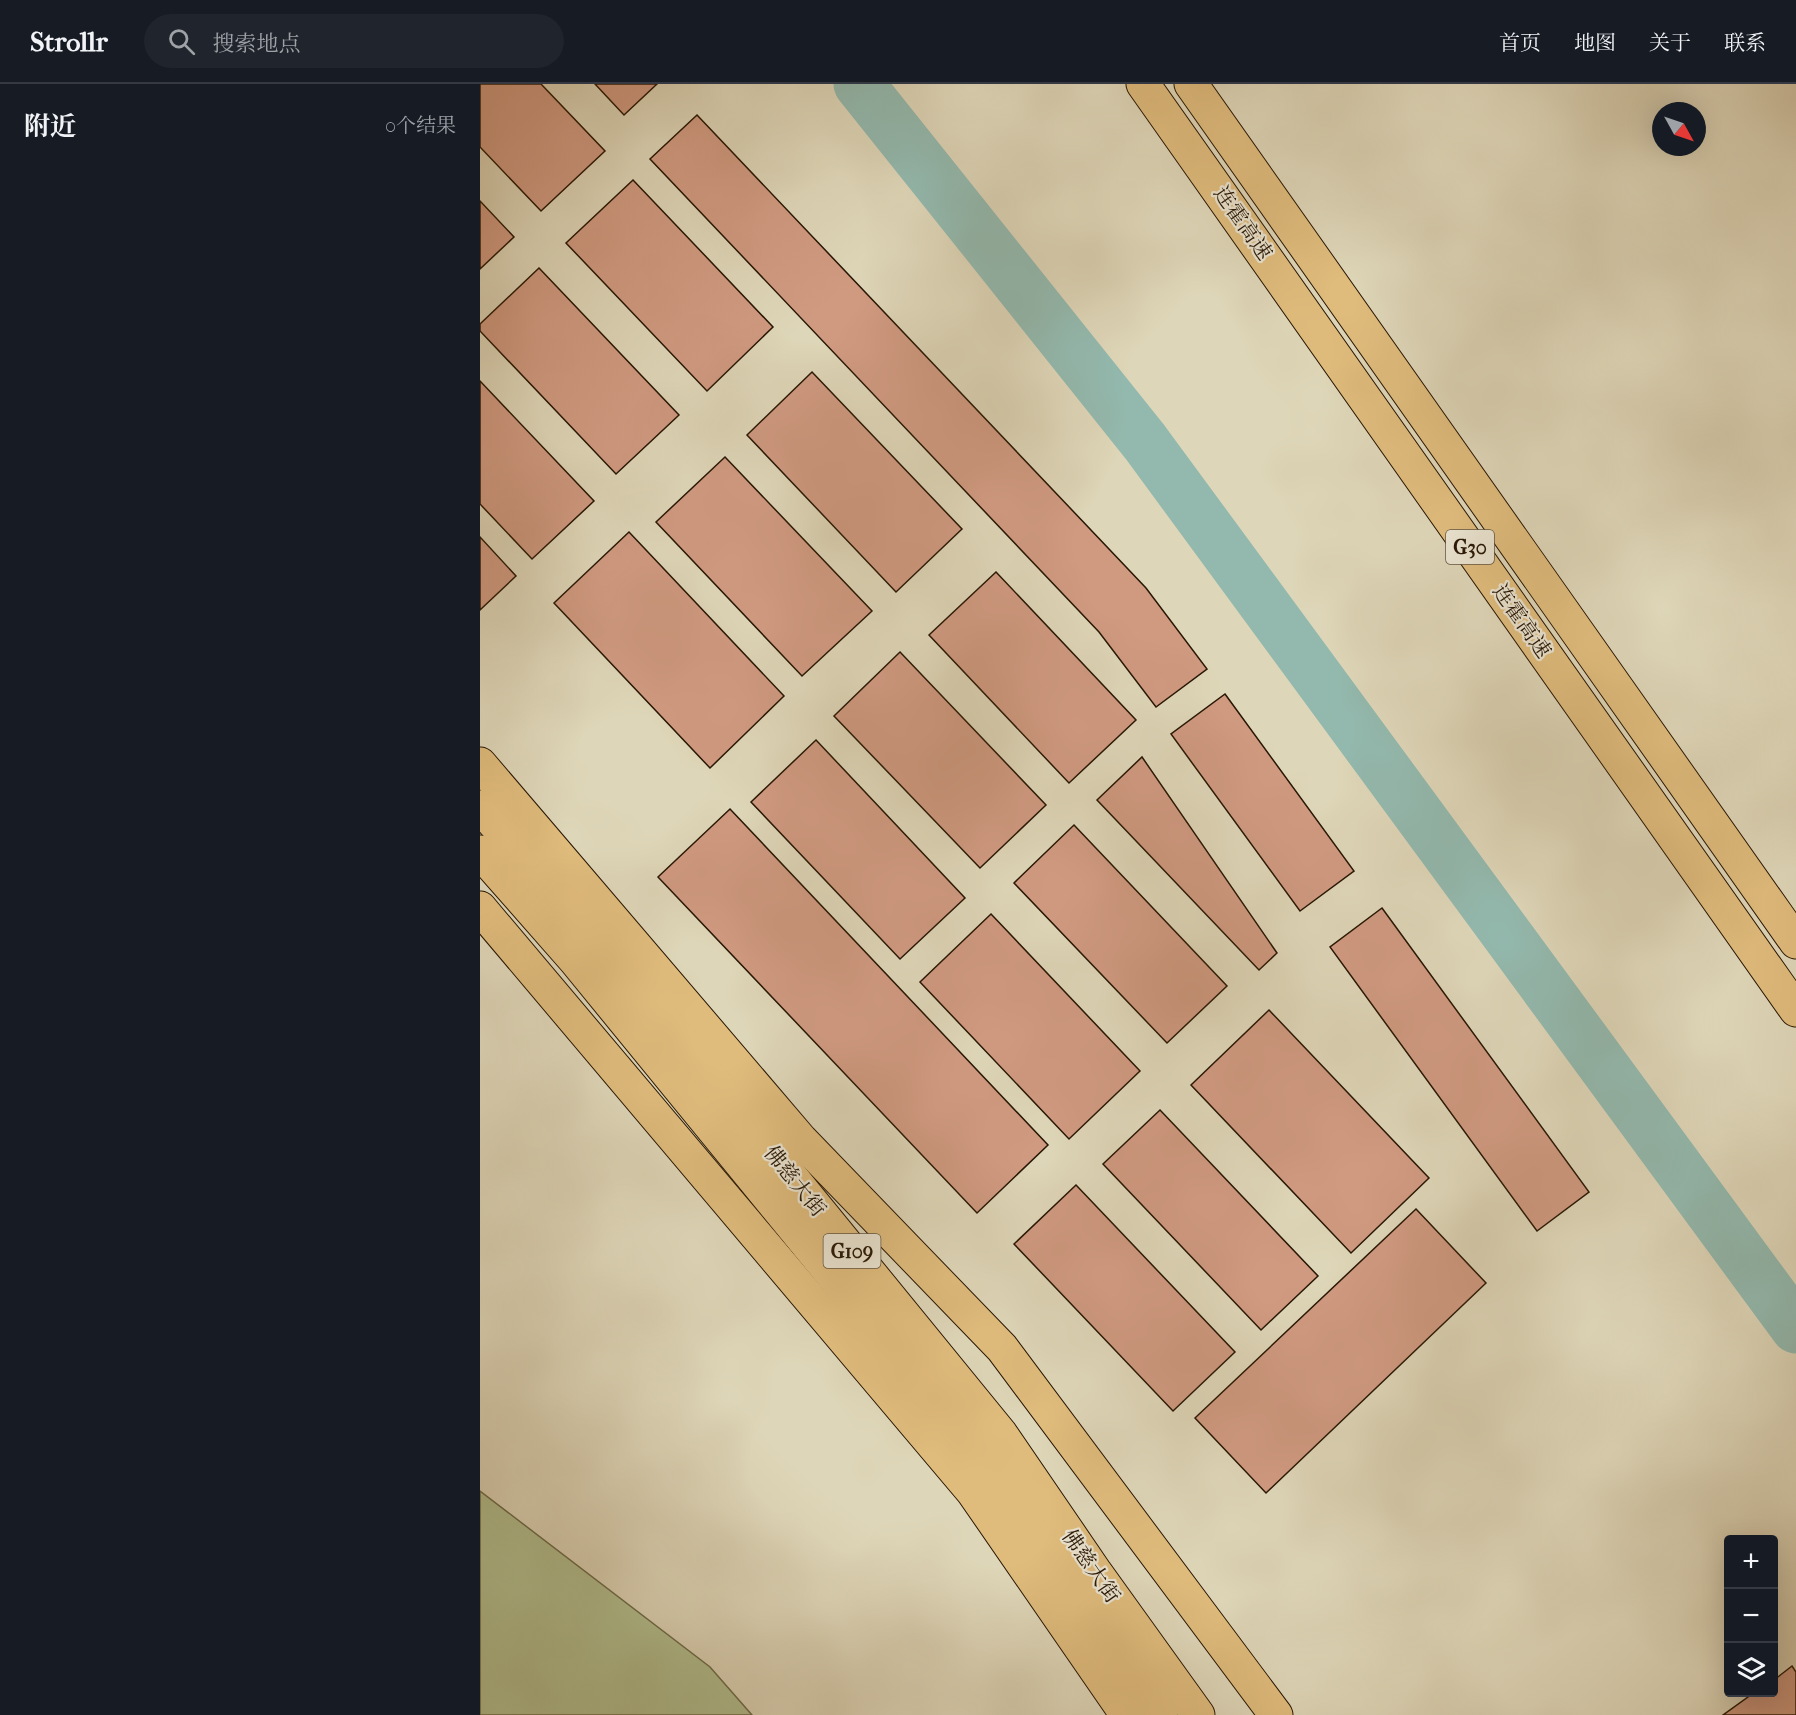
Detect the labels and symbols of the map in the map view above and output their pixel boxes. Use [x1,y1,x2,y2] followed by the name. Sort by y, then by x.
[1652,102,1706,156] north arrow
[1209,182,1277,264] street label: 连霍高速
[1446,530,1494,564] road number: G30
[1488,580,1556,662] street label: 连霍高速
[759,1141,831,1221] street label: 佛慈大街
[824,1234,880,1268] road number: G109
[1057,1525,1125,1607] street label: 佛慈大街

